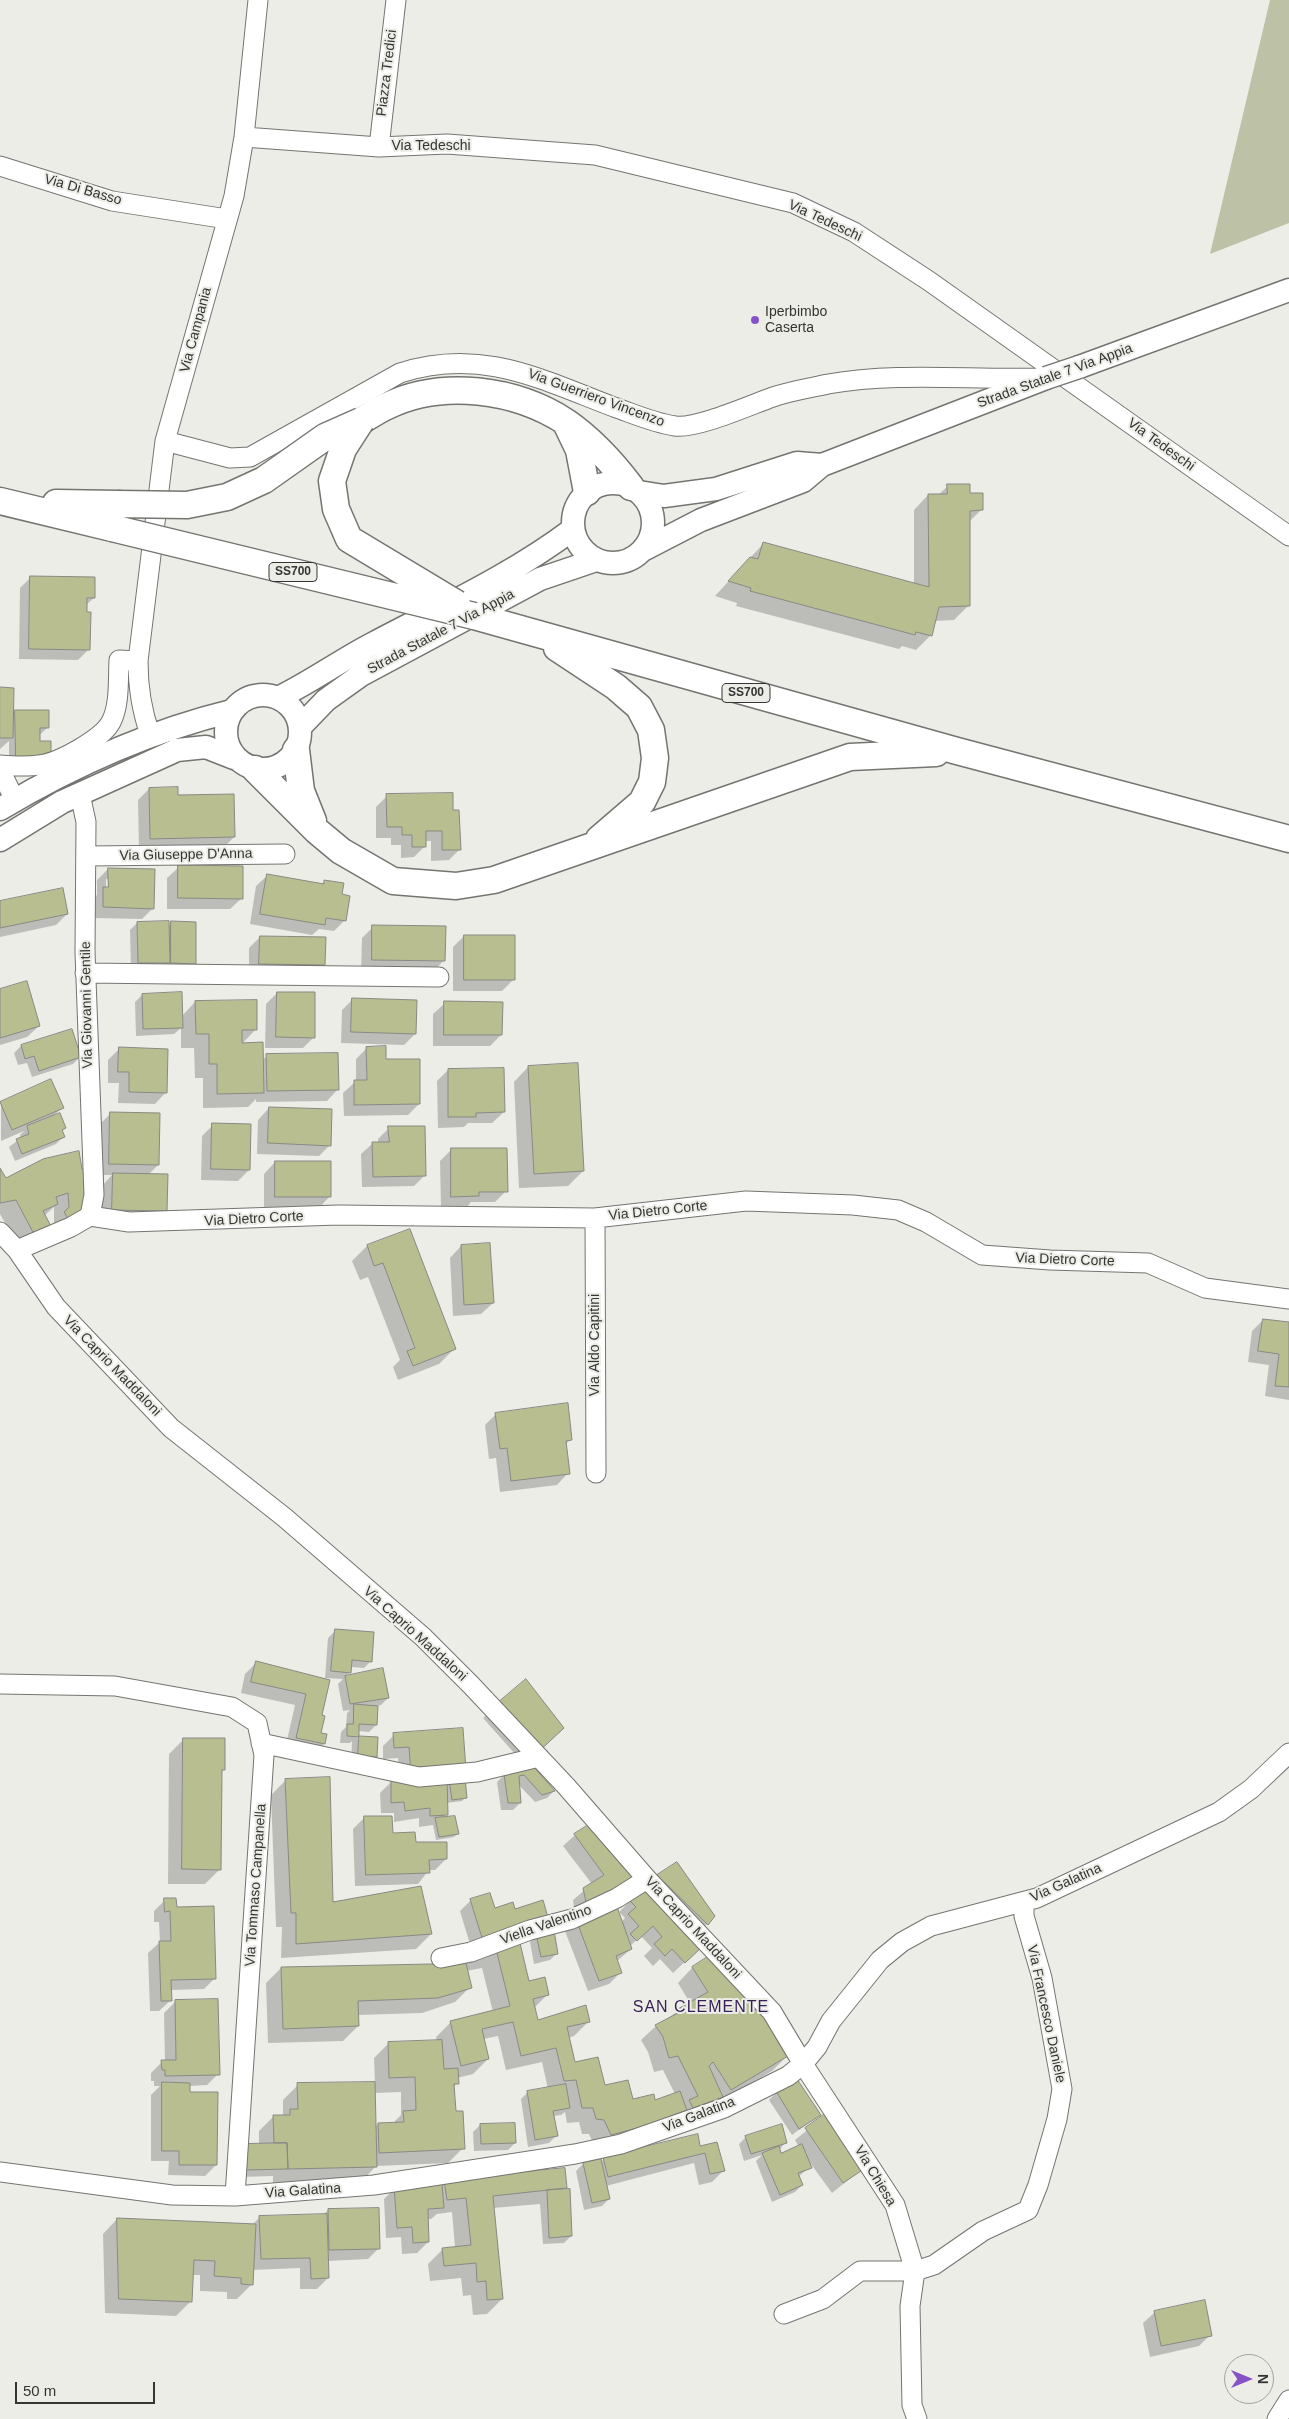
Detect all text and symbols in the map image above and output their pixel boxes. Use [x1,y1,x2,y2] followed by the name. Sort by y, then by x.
[373,29,401,117] street label: Piazza Tredici
[391,138,471,154] street label: Via Tedeschi
[42,171,124,209] street label: Via Di Basso
[786,197,864,245] street label: Via Tedeschi
[177,285,215,375] street label: Via Campania
[765,304,827,336] place label: Iperbimbo Caserta
[749,314,761,326] marker: Iperbimbo Caserta
[975,340,1135,412] street label: Strada Statale 7 Via Appia
[525,365,667,431] street label: Via Guerriero Vincenzo
[1124,415,1198,475] street label: Via Tedeschi
[269,562,317,582] road number: SS700
[365,586,517,678] street label: Strada Statale 7 Via Appia
[722,684,770,702] road number: SS700
[119,845,253,865] street label: Via Giuseppe D'Anna
[77,941,97,1069] street label: Via Giovanni Gentile
[608,1197,708,1225] street label: Via Dietro Corte
[204,1208,304,1230] street label: Via Dietro Corte
[1015,1250,1115,1270] street label: Via Dietro Corte
[587,1294,603,1396] street label: Via Aldo Capitini
[60,1312,164,1420] street label: Via Caprio Maddaloni
[360,1583,470,1685] street label: Via Caprio Maddaloni
[242,1803,270,1967] street label: Via Tommaso Campanella
[1028,1860,1104,1906] street label: Via Galatina
[641,1873,745,1983] street label: Via Caprio Maddaloni
[498,1902,594,1948] street label: Viella Valentino
[1023,1943,1069,2085] street label: Via Francesco Daniele
[631,1998,771,2018] district label: SAN CLEMENTE
[661,2094,737,2136] street label: Via Galatina
[850,2143,900,2209] street label: Via Chiesa
[264,2180,342,2202] street label: Via Galatina
[1224,2354,1274,2404] north arrow
[18,2372,158,2404] scale bar
[1255,2374,1271,2384] text: N
[23,2382,56,2399] text: 50 m

